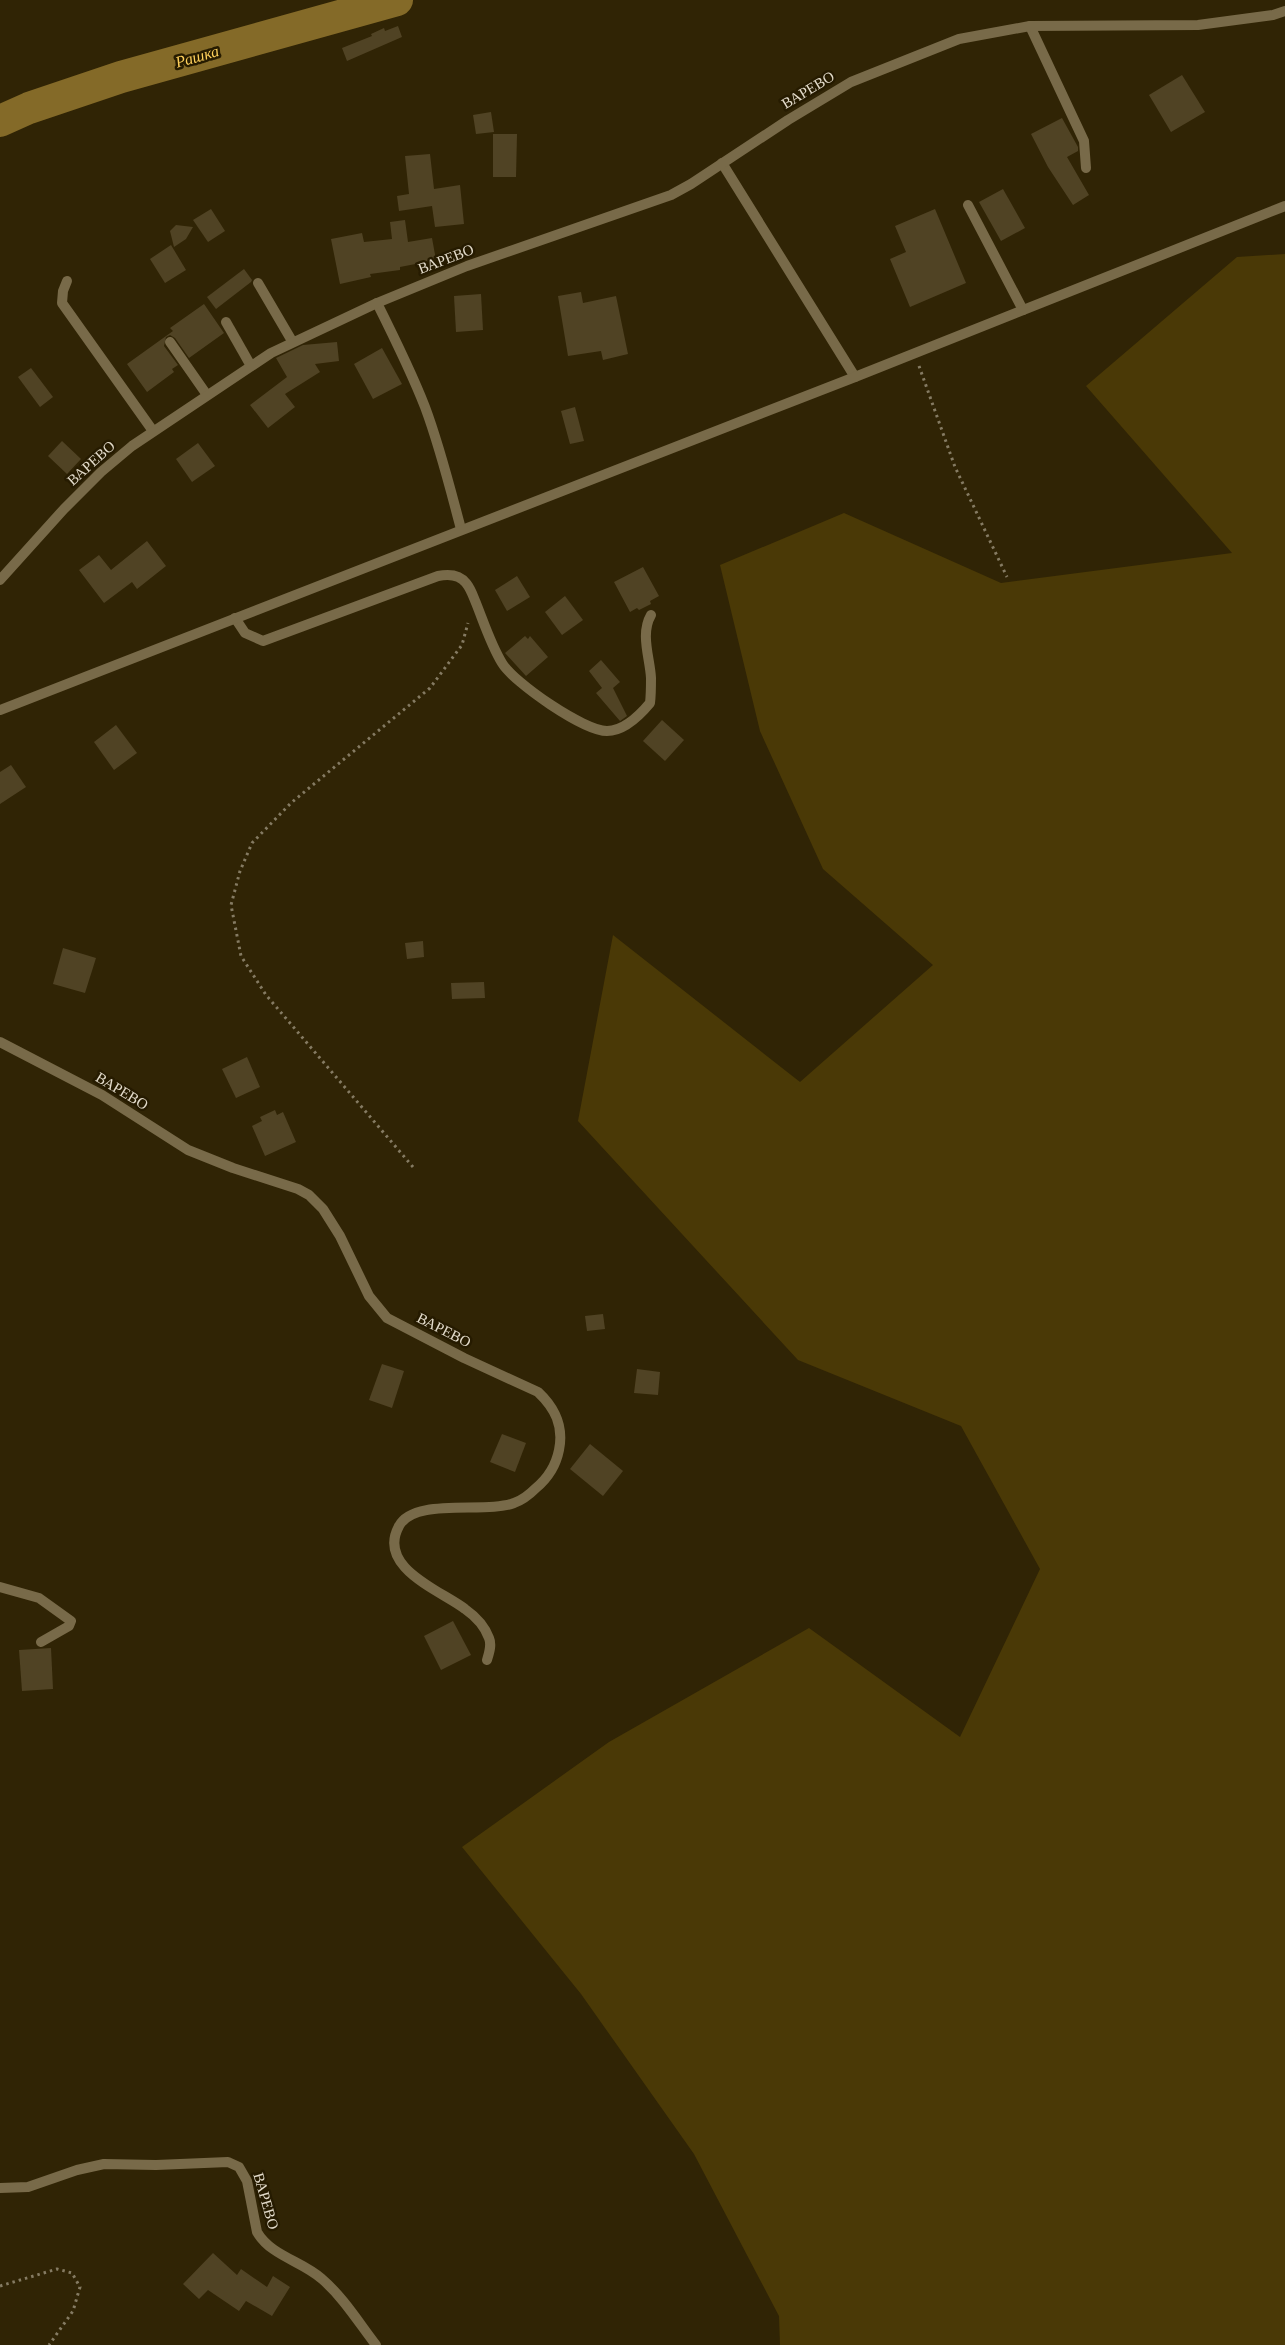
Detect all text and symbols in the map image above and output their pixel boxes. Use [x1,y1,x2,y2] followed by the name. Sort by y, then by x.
[173,42,221,71] water label: Рашка
[779,68,837,112] street label: ВАРЕВО
[416,241,476,277] street label: ВАРЕВО
[64,437,118,488] street label: ВАРЕВО
[93,1069,151,1113] street label: ВАРЕВО
[414,1310,474,1350] street label: ВАРЕВО
[250,2171,282,2231] street label: ВАРЕВО

